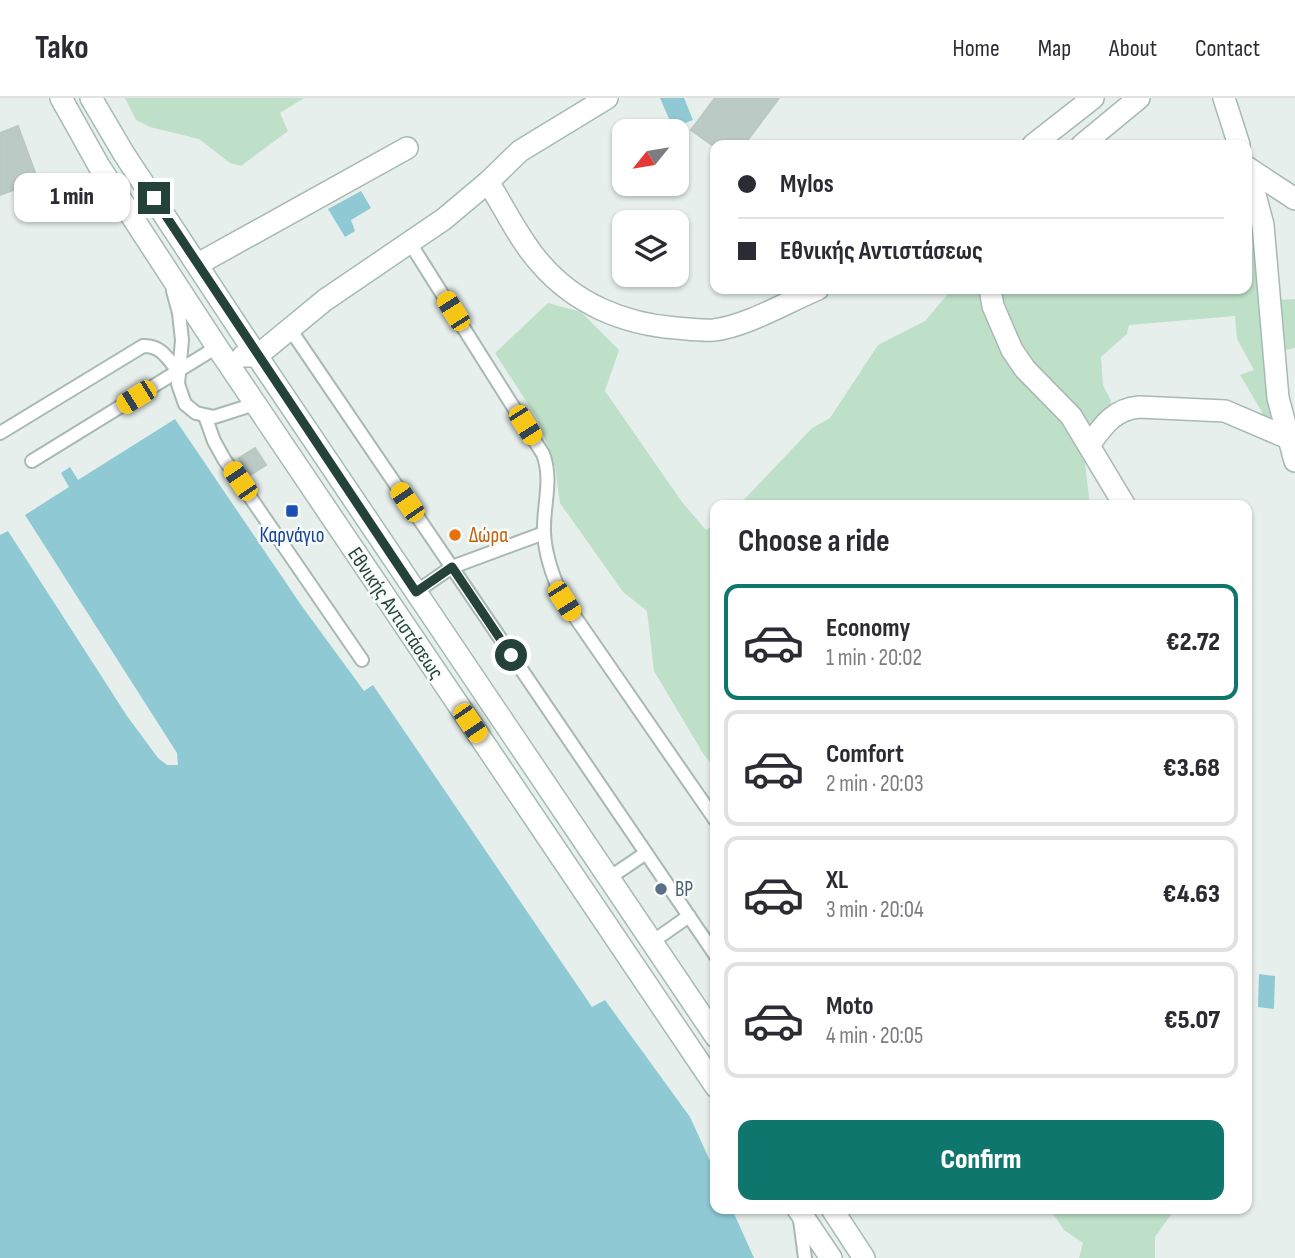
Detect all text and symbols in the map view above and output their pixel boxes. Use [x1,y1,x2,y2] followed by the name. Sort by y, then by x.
[35,28,89,68] text: Tako
[952,34,1000,63] text: Home
[1038,34,1071,63] text: Map
[1109,34,1157,63] text: About
[1195,34,1260,63] text: Contact
[612,119,690,196] north arrow
[612,119,689,287] map controls
[780,169,834,200] text: Mylos
[14,174,130,222] callout: 1 min
[138,182,170,214] route end
[50,183,94,211] text: 1 min
[612,210,689,287] button: layers
[780,236,983,267] text: Εθνικής Αντιστάσεως
[433,288,474,334] car
[113,377,160,417] car
[505,402,546,448] car
[220,458,261,504] car
[387,479,428,525] car
[284,503,300,519] marker: Καρνάγιο
[738,522,890,561] text: Choose a ride
[260,523,324,548] place label: Καρνάγιο
[469,523,508,548] place label: Δώρα
[447,527,463,543] marker: Δώρα
[342,543,449,684] street label: Εθνικής Αντιστάσεως
[544,578,585,624] car
[742,611,805,674] icon: car
[826,613,910,644] text: Economy
[1166,627,1220,658] text: €2.72
[495,639,527,671] route start
[826,644,922,672] text: 1 min · 20:02
[450,700,491,746] car
[742,737,805,800] icon: car
[826,739,904,770] text: Comfort
[1163,753,1220,784] text: €3.68
[826,770,924,798] text: 2 min · 20:03
[742,863,805,926] icon: car
[826,865,848,896] text: XL
[675,877,693,902] place label: BP
[1163,879,1220,910] text: €4.63
[653,881,669,897] marker: BP
[826,896,924,924] text: 3 min · 20:04
[742,989,805,1052] icon: car
[826,991,874,1022] text: Moto
[1164,1005,1220,1036] text: €5.07
[826,1022,923,1050] text: 4 min · 20:05
[738,1120,1224,1200] button: Confirm

